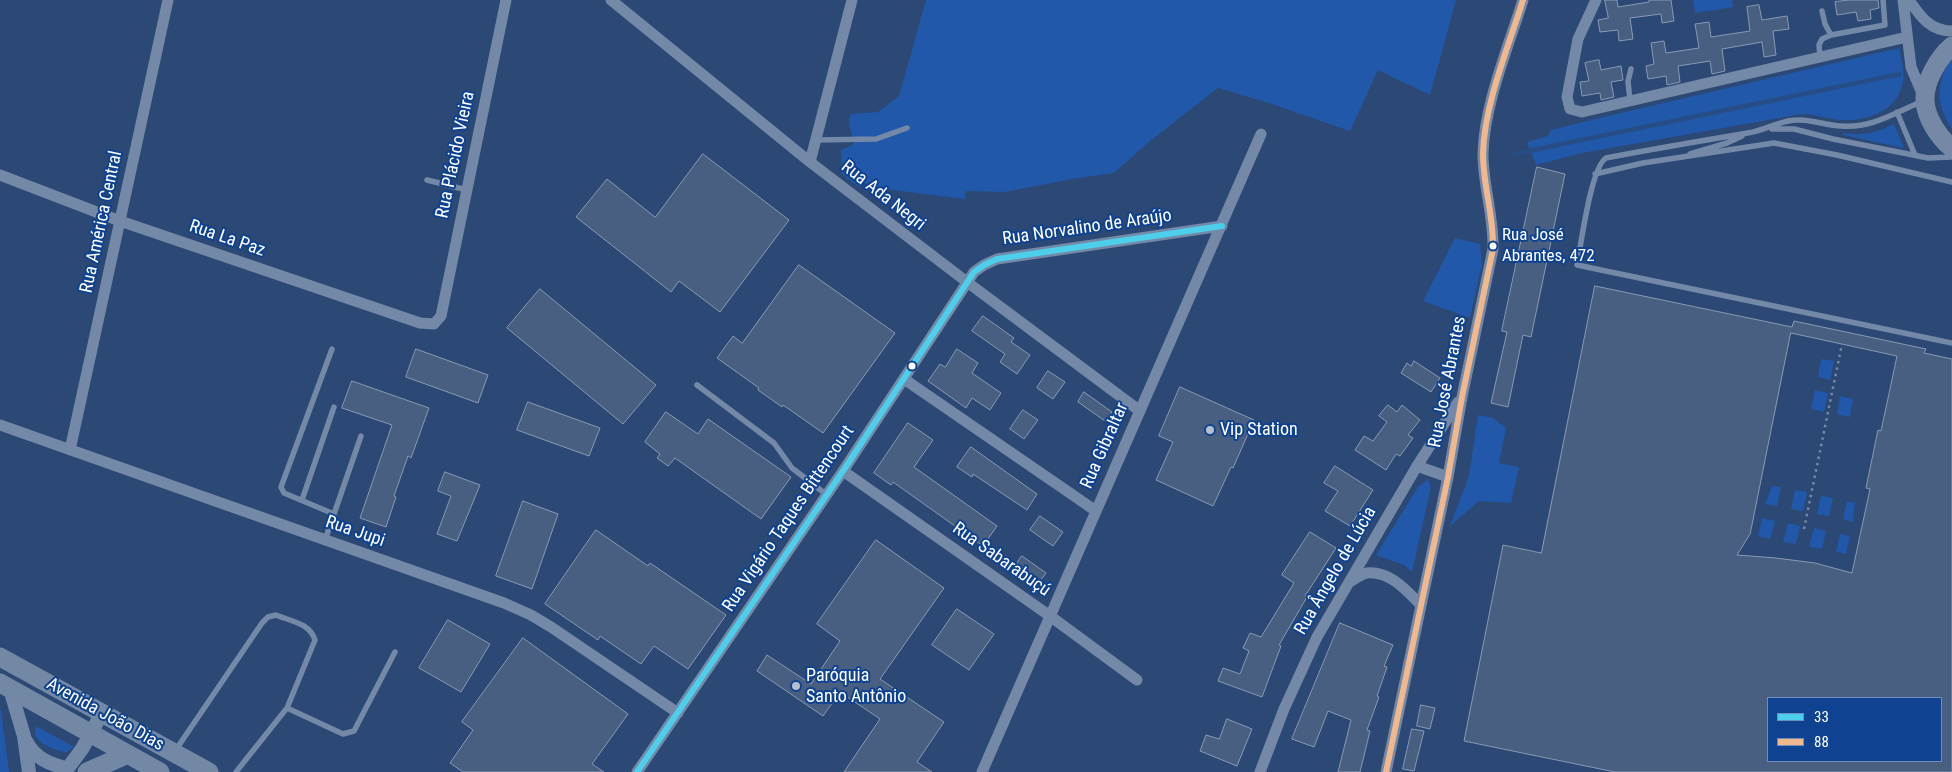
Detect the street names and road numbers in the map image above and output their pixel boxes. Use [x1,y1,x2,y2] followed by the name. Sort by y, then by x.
[432,90,480,220] street label: Rua Plácido Vieira
[76,149,128,295] street label: Rua América Central
[836,156,930,236] street label: Rua Ada Negri
[1001,205,1173,251] street label: Rua Norvalino de Araújo
[186,216,268,262] street label: Rua La Paz
[1425,315,1471,449] street label: Rua José Abrantes
[1076,400,1134,492] street label: Rua Gibraltar
[719,422,859,616] street label: Rua Vigário Taques Bittencourt
[1291,503,1381,639] street label: Rua Ângelo de Lúcia
[322,512,388,552] street label: Rua Jupi
[948,518,1054,602] street label: Rua Sabarabuçú
[42,674,168,756] street label: Avenida João Dias

